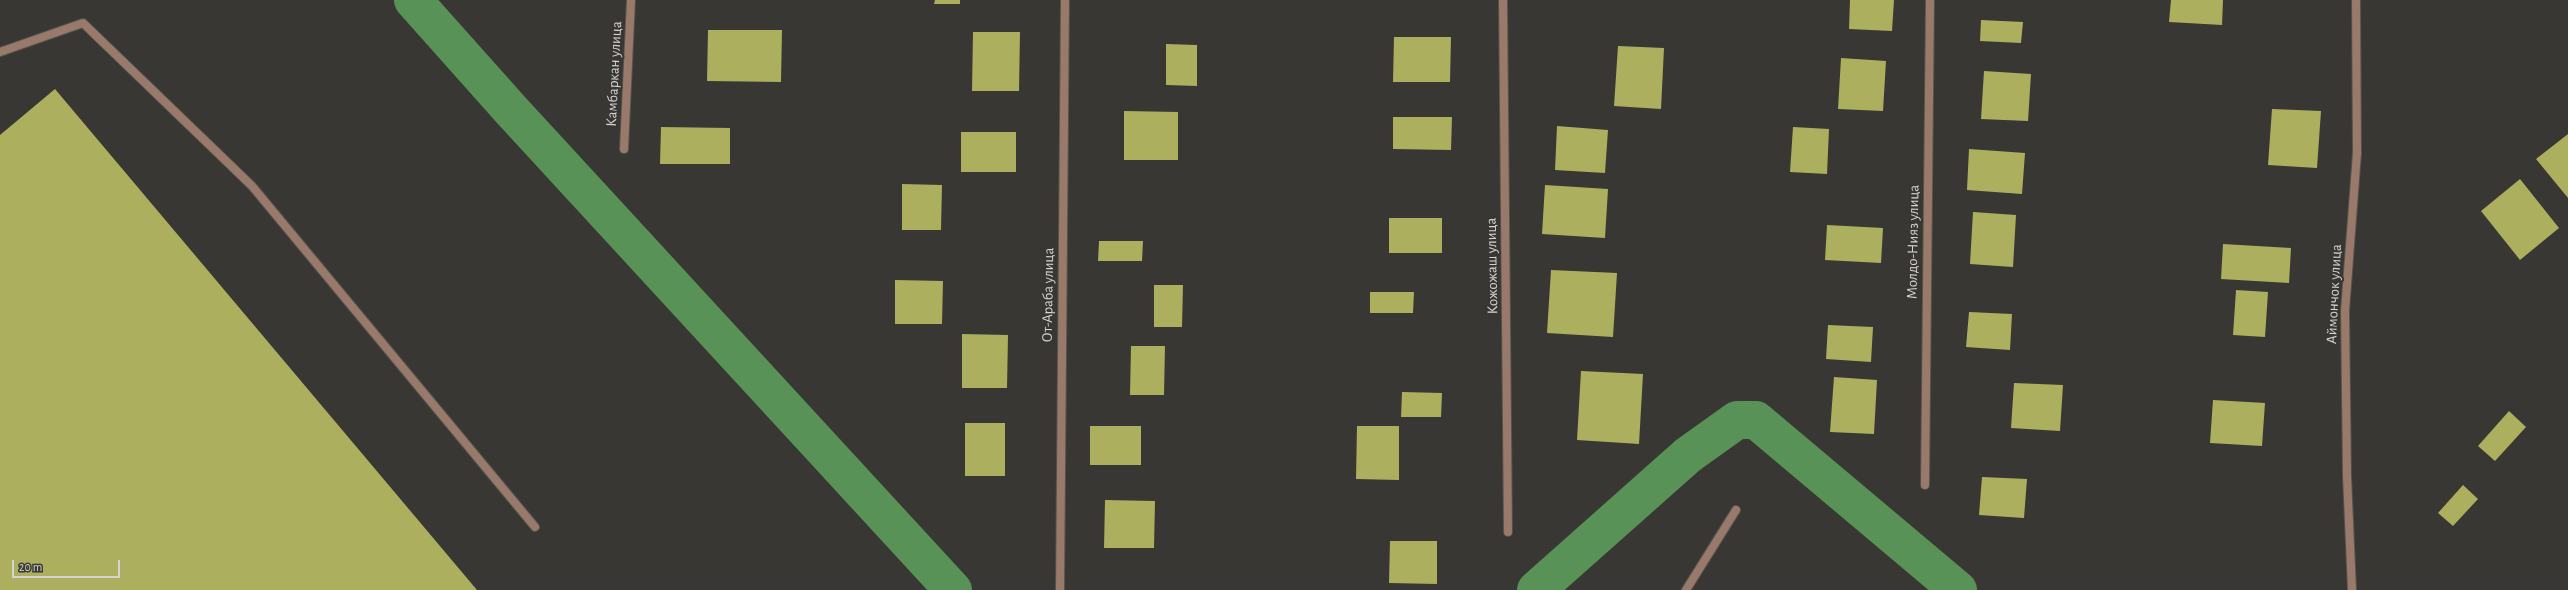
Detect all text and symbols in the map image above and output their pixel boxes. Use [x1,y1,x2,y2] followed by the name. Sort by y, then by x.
[602,21,626,127] street label: Камбаркан улица
[1903,185,1923,299] street label: Молдо-Нияз улица
[1482,217,1502,315] street label: Кожожаш улица
[2322,244,2346,344] street label: Аймончок улица
[1038,247,1058,343] street label: От-Араба улица
[14,552,122,578] scale bar
[19,561,42,573] text: 20 m

